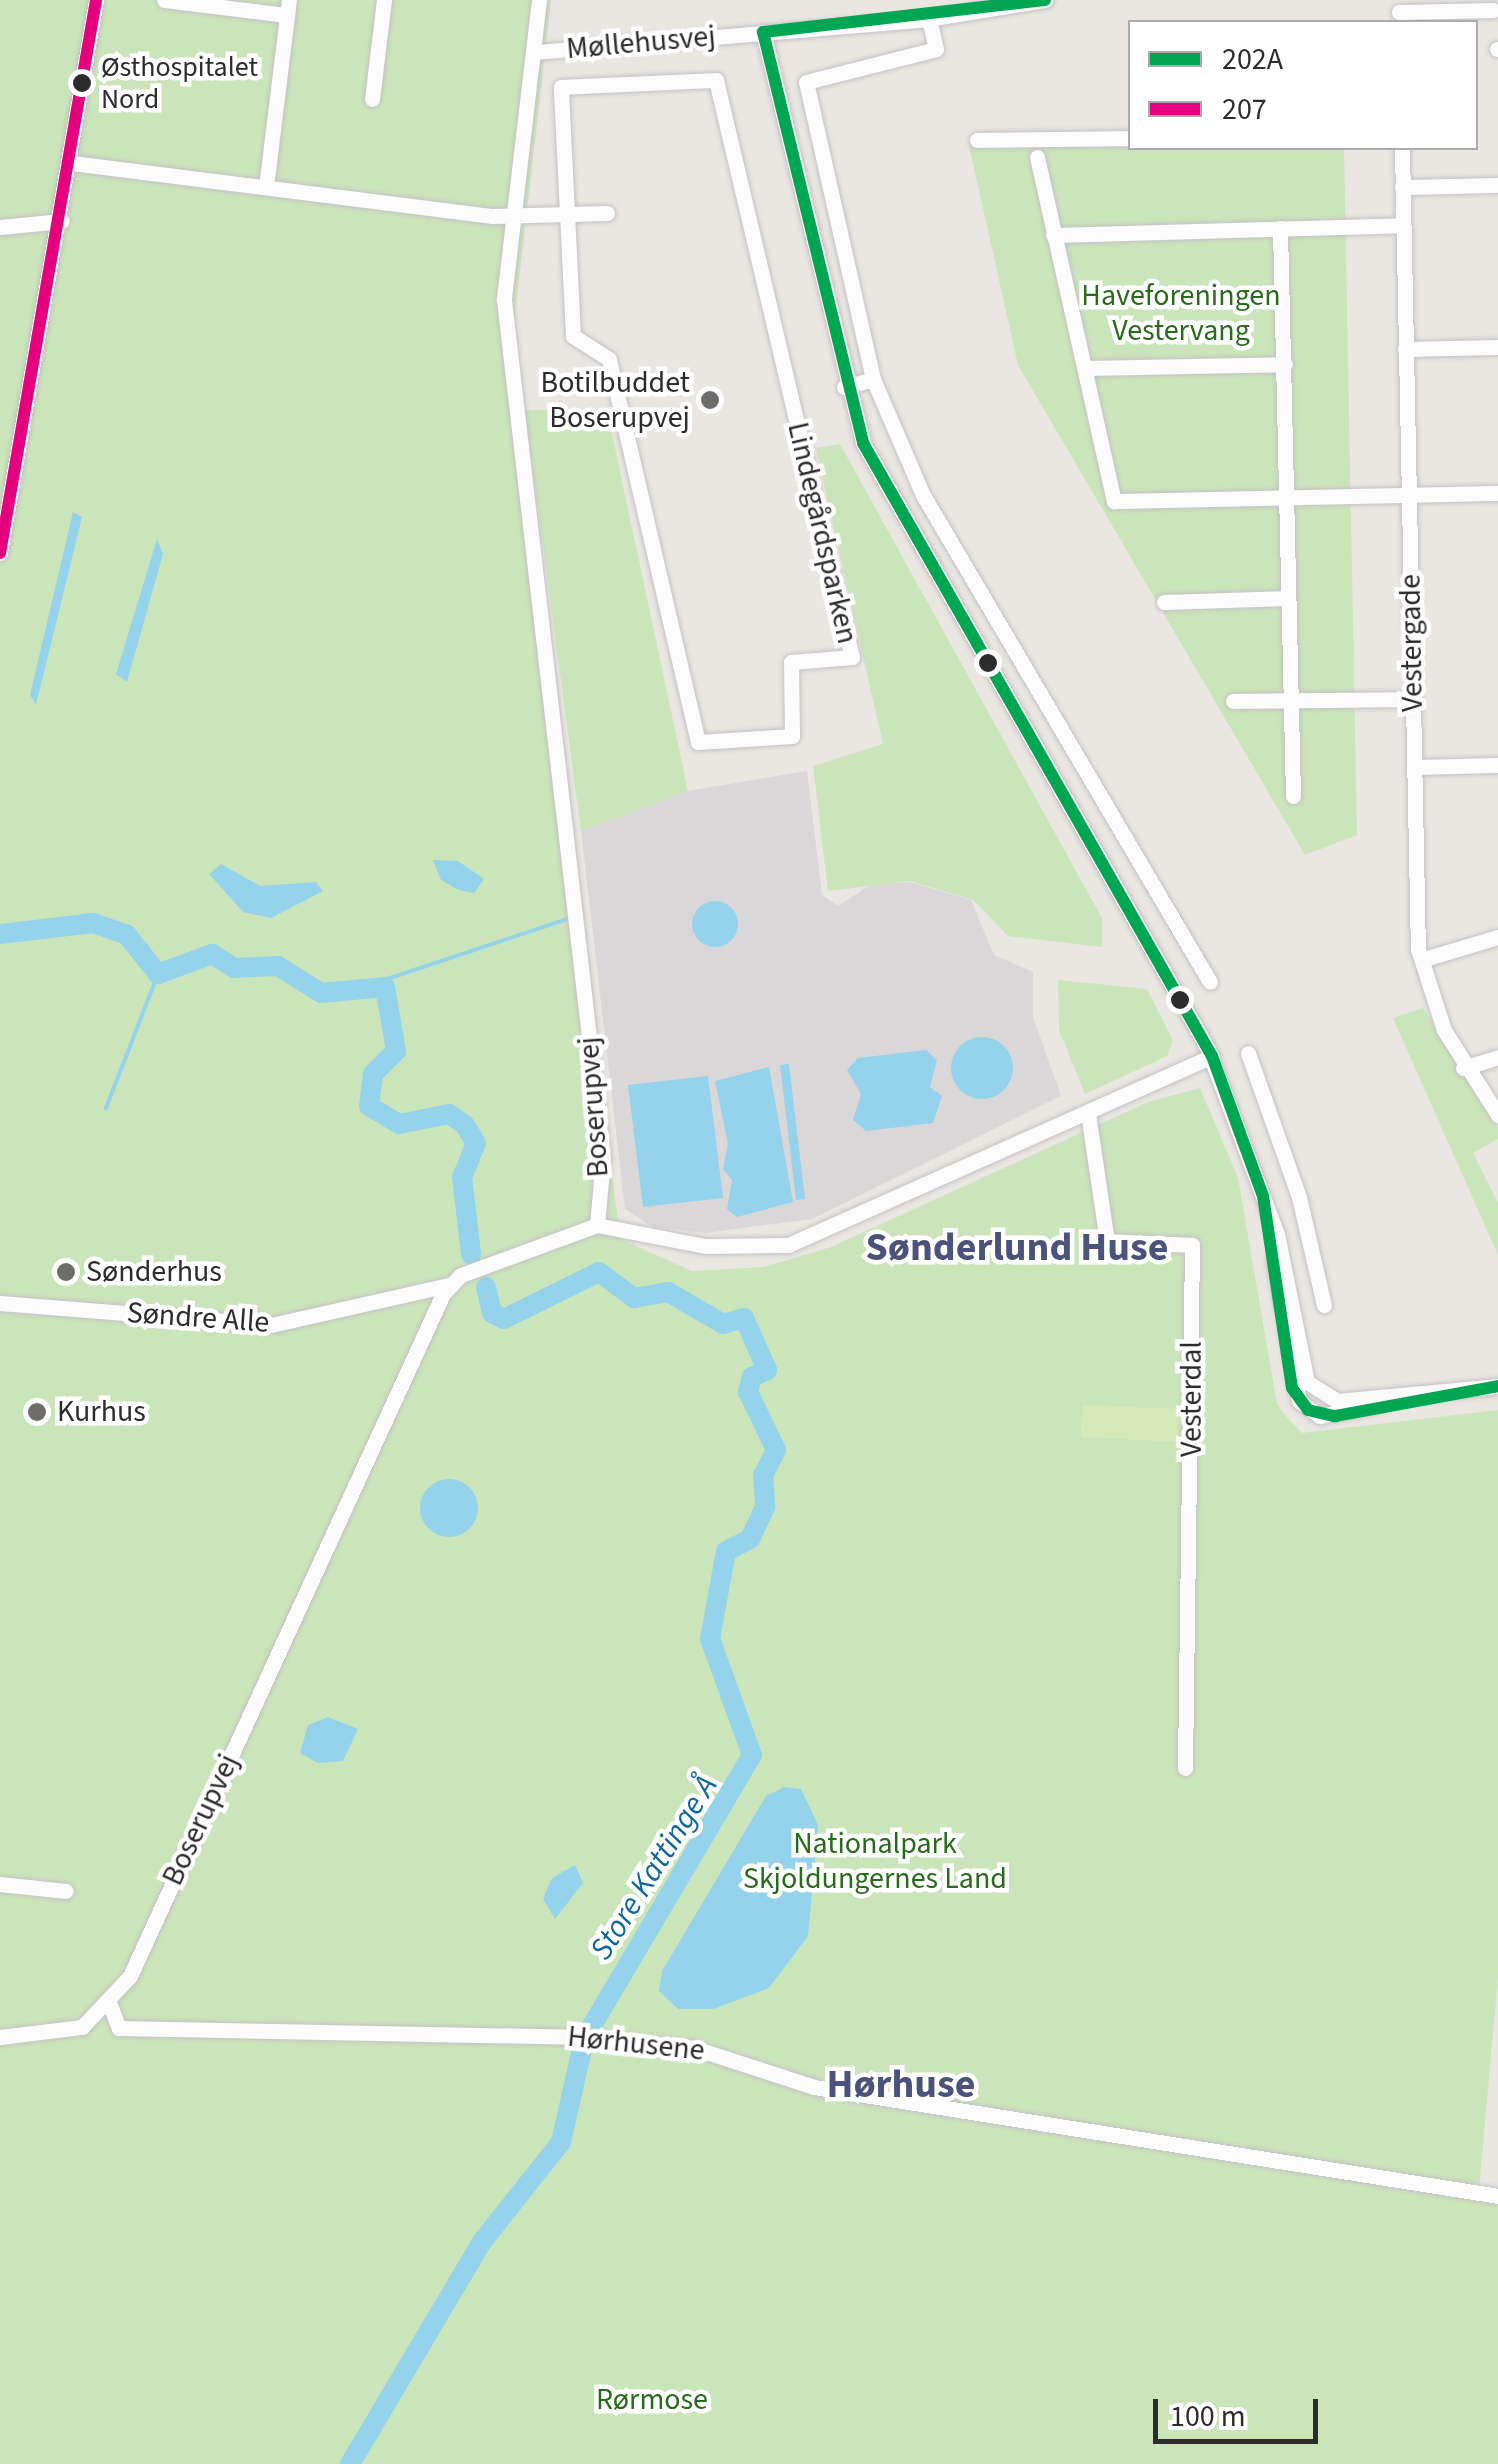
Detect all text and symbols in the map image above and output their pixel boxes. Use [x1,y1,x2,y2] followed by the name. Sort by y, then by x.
[565,19,717,67] street label: Møllehusvej
[1128,20,1478,150] legend
[1222,38,1283,81] text: 202A
[101,50,258,116] place label: Østhospitalet Nord
[72,73,92,93] marker: Østhospitalet Nord
[1222,88,1267,131] text: 207
[1081,278,1281,348] park label: Haveforeningen Vestervang
[541,365,690,436] place label: Botilbuddet Boserupvej
[699,389,721,411] marker: Botilbuddet Boserupvej
[779,419,865,647] street label: Lindegårdsparken
[1393,574,1431,712] street label: Vestergade
[978,653,998,673] unlabelled marker
[1170,990,1190,1010] unlabelled marker
[571,1036,617,1178] street label: Boserupvej
[866,1224,1168,1272] district label: Sønderlund Huse
[86,1254,222,1290] place label: Sønderhus
[55,1261,77,1283] marker: Sønderhus
[126,1295,270,1341] street label: Søndre Alle
[1174,1341,1210,1457] street label: Vesterdal
[57,1394,146,1430] place label: Kurhus
[26,1401,48,1423] marker: Kurhus
[155,1749,247,1891] street label: Boserupvej
[582,1769,726,1967] water label: Store Kattinge Å
[743,1826,1007,1896] park label: Nationalpark Skjoldungernes Land
[566,2019,706,2069] street label: Hørhusene
[826,2061,976,2109] district label: Hørhuse
[1158,2379,1323,2441] scale bar
[596,2382,708,2418] park label: Rørmose
[1170,2395,1246,2438] text: 100 m

